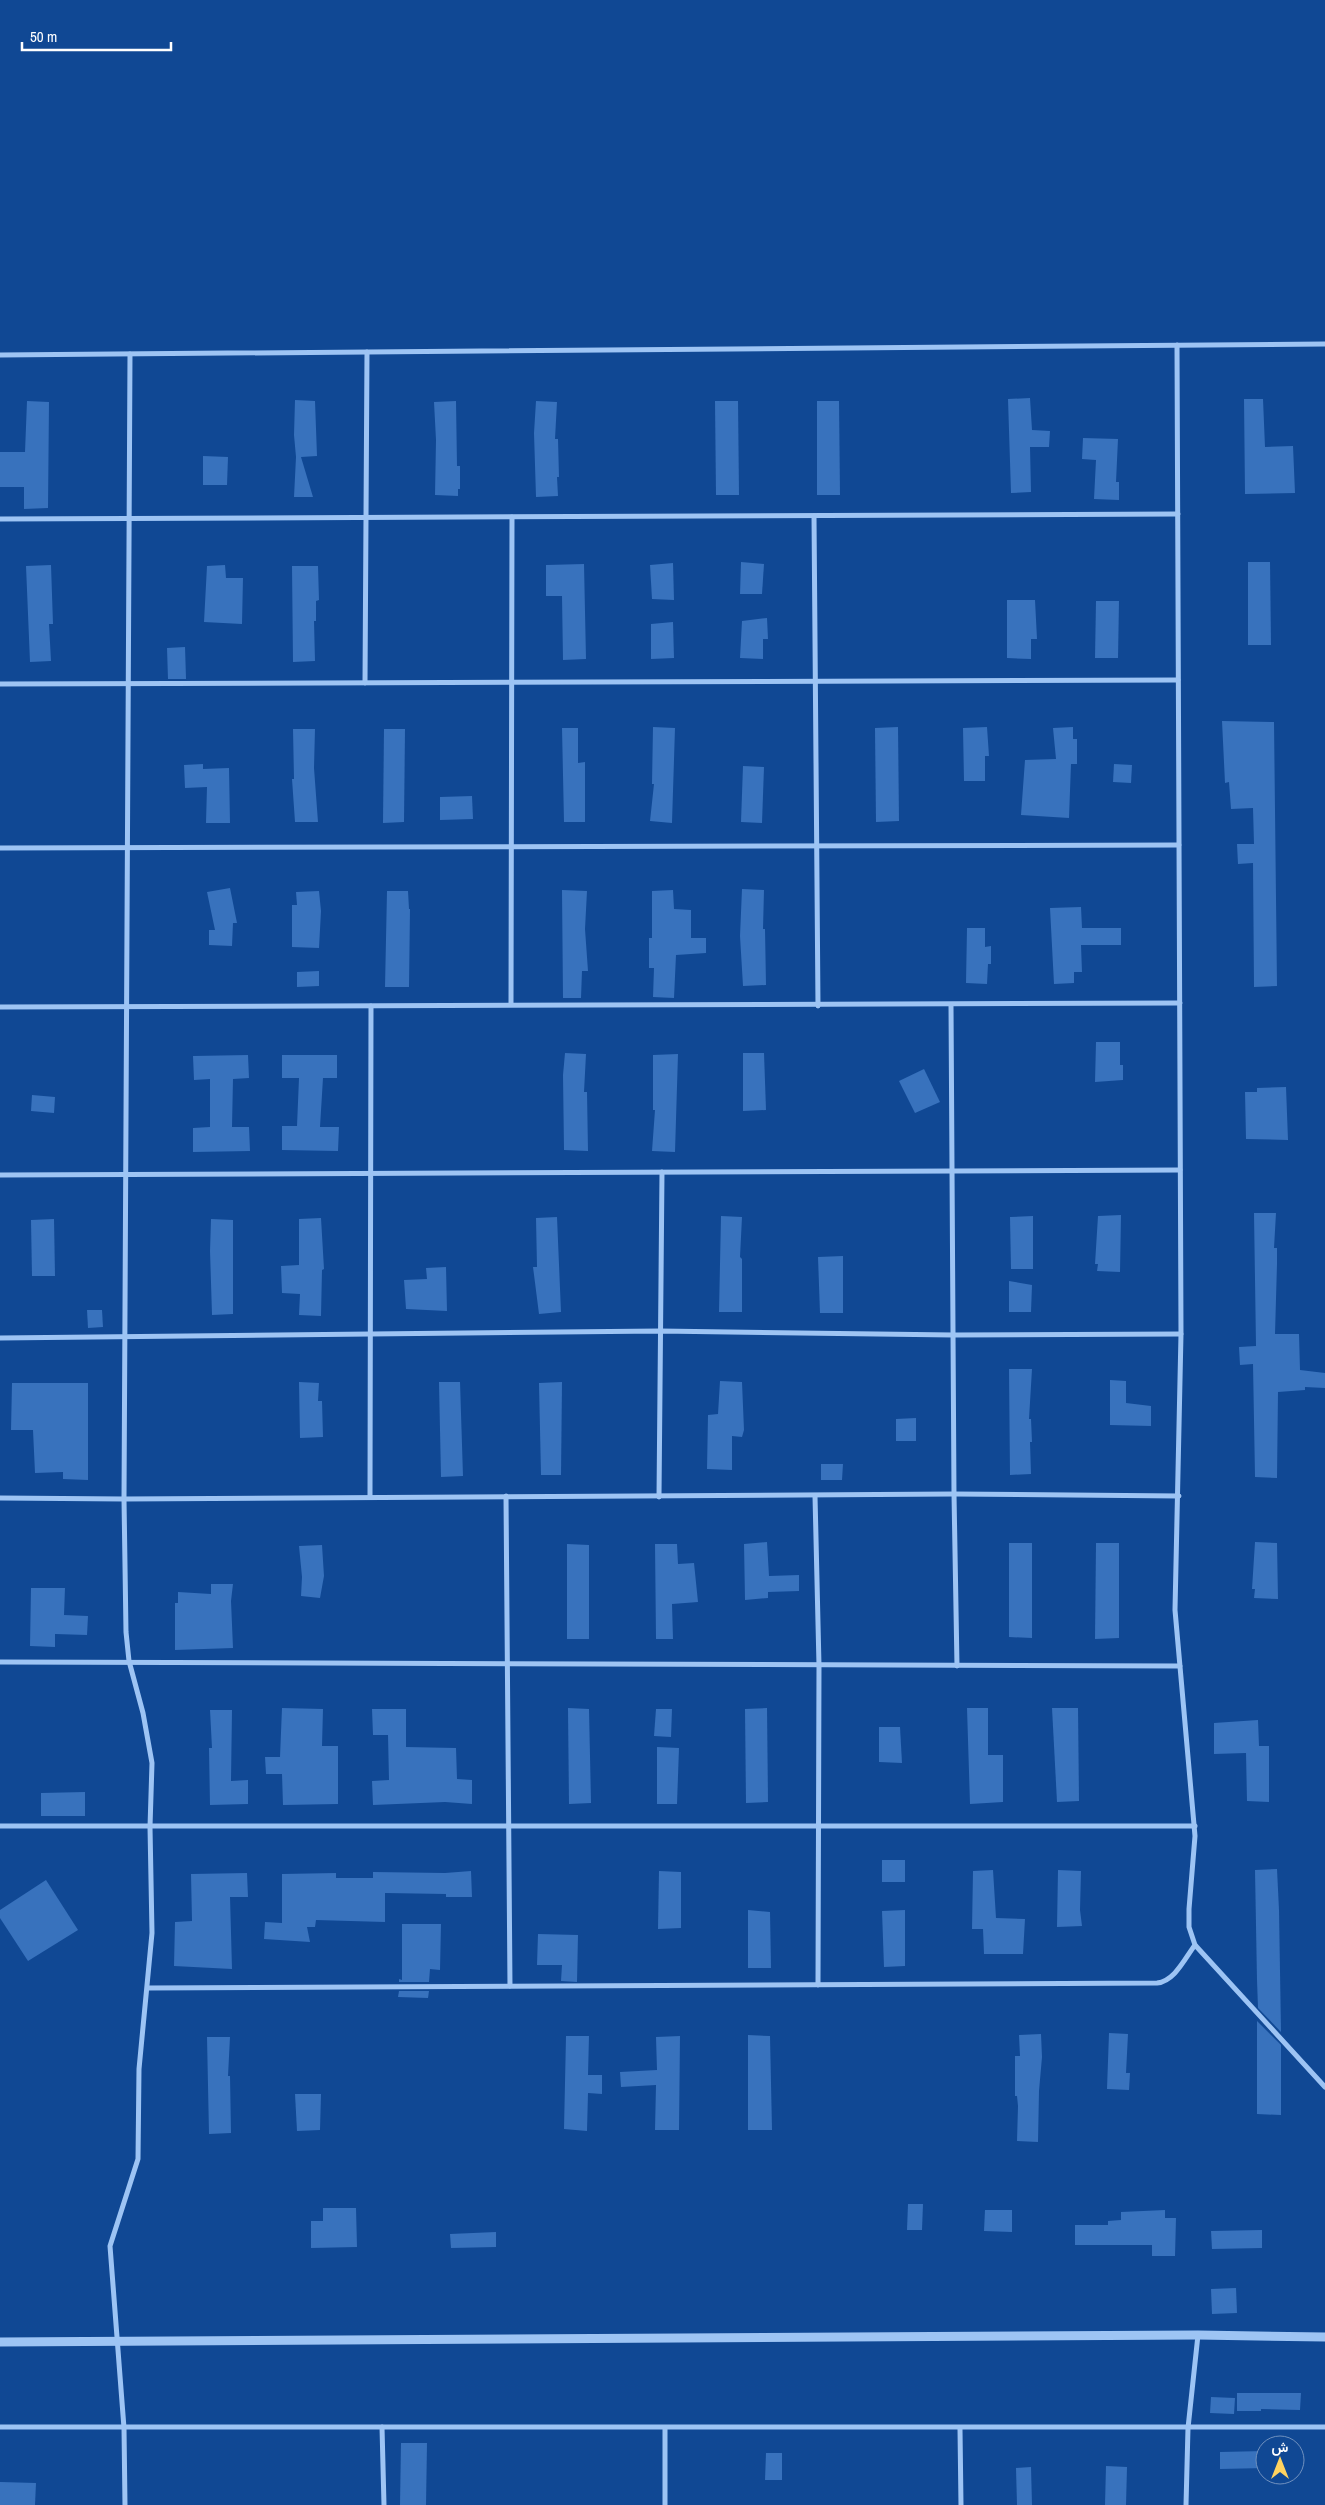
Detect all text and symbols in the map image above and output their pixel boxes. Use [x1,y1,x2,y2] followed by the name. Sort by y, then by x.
[22,20,171,52] scale bar
[30,26,57,47] text: 50 m
[1255,2435,1305,2485] north arrow
[1272,2438,1289,2456] text: ش

